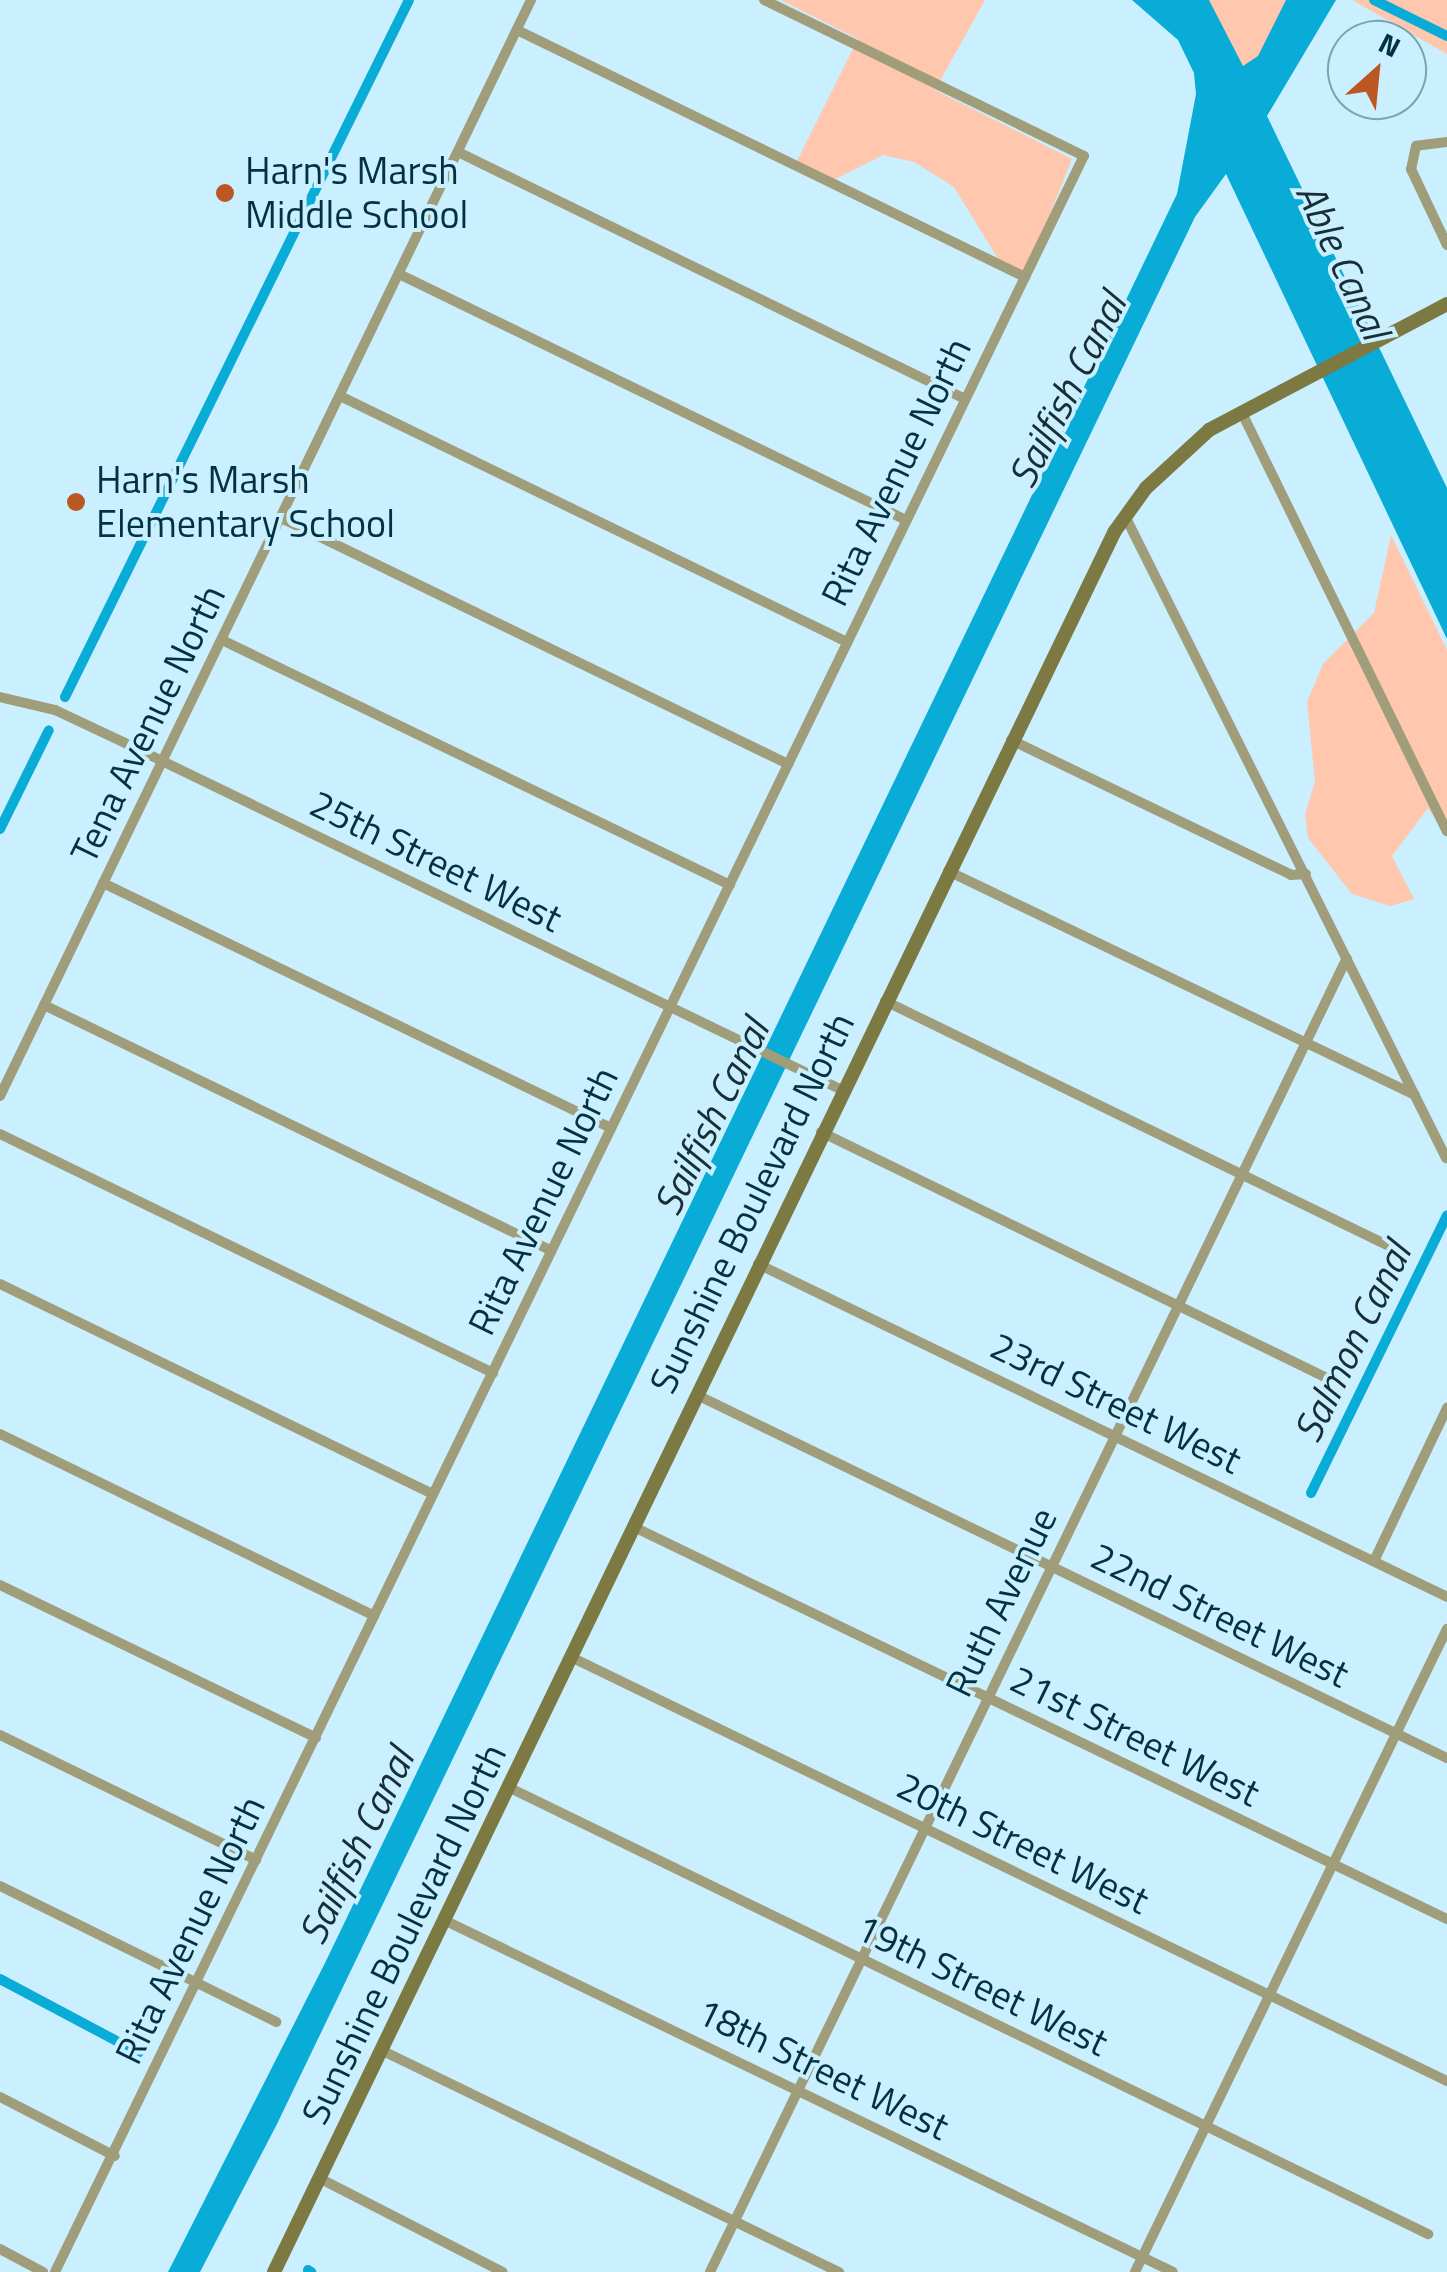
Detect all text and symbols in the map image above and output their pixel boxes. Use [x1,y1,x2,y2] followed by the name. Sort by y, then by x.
[1327,20,1427,120] north arrow
[1372,21,1408,68] text: N
[245,148,468,238] place label: Harn's Marsh Middle School
[1286,176,1400,346] water label: Able Canal
[214,182,236,204] marker: Harn's Marsh Middle School
[998,285,1136,495] water label: Sailfish Canal
[811,331,981,613] street label: Rita Avenue North
[96,457,395,546] place label: Harn's Marsh Elementary School
[65,491,87,513] marker: Harn's Marsh Elementary School
[61,578,235,870] street label: Tena Avenue North
[303,780,569,942] street label: 25th Street West
[640,1005,864,1401] street label: Sunshine Boulevard North
[643,1011,779,1223] water label: Sailfish Canal
[458,1060,628,1342] street label: Rita Avenue North
[1283,1234,1421,1450] water label: Salmon Canal
[983,1323,1249,1483] street label: 23rd Street West
[936,1500,1066,1704] street label: Ruth Avenue
[1084,1533,1356,1697] street label: 22nd Street West
[1003,1656,1267,1816] street label: 21st Street West
[292,1736,516,2132] street label: Sunshine Boulevard North
[288,1740,424,1952] water label: Sailfish Canal
[890,1762,1156,1924] street label: 20th Street West
[105,1789,275,2071] street label: Rita Avenue North
[849,1904,1115,2066] street label: 19th Street West
[690,1988,956,2150] street label: 18th Street West

